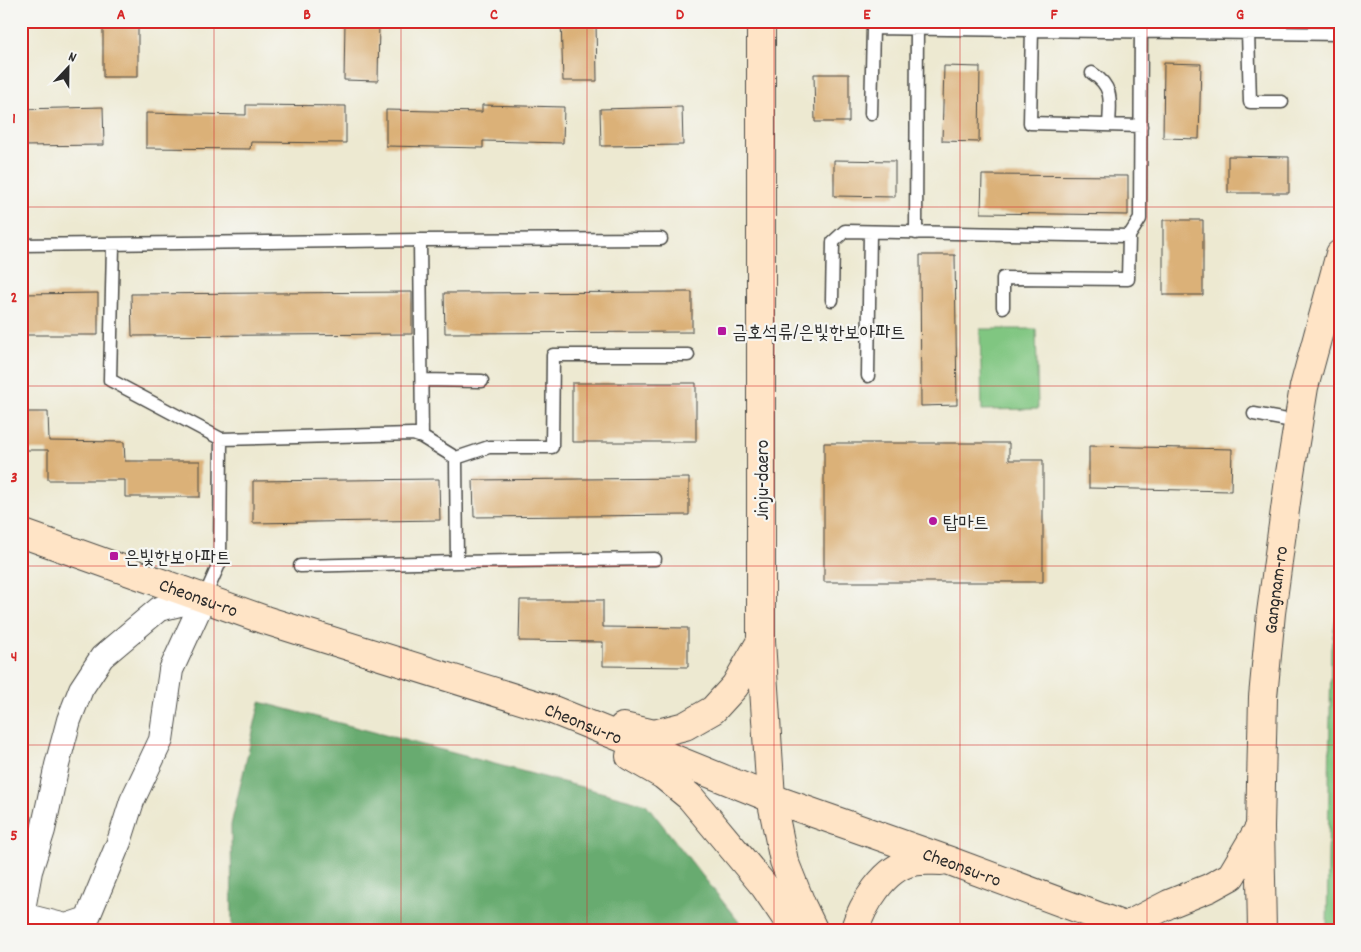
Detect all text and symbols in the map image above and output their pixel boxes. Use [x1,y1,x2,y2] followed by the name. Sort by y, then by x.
[117,4,126,27] text: A
[303,4,311,27] text: B
[490,4,498,27] text: C
[676,4,685,27] text: D
[863,4,871,27] text: E
[1050,4,1058,27] text: F
[1236,4,1244,27] text: G
[42,42,92,92] north arrow
[65,47,79,68] text: N
[12,108,16,131] text: 1
[11,287,18,310] text: 2
[732,321,906,348] place label: 금호석류/은빛한보아파트
[716,325,728,337] marker: 금호석류/은빛한보아파트
[751,440,778,520] street label: Jinju-daero
[10,467,18,490] text: 3
[943,511,989,538] place label: 탑마트
[927,515,939,527] marker: 탑마트
[1259,544,1297,635] street label: Gangnam-ro
[124,546,231,573] place label: 은빛한보아파트
[108,550,120,562] marker: 은빛한보아파트
[155,573,241,626] street label: Cheonsu-ro
[11,646,17,669] text: 4
[541,698,626,754] street label: Cheonsu-ro
[10,825,18,848] text: 5
[918,842,1004,896] street label: Cheonsu-ro

